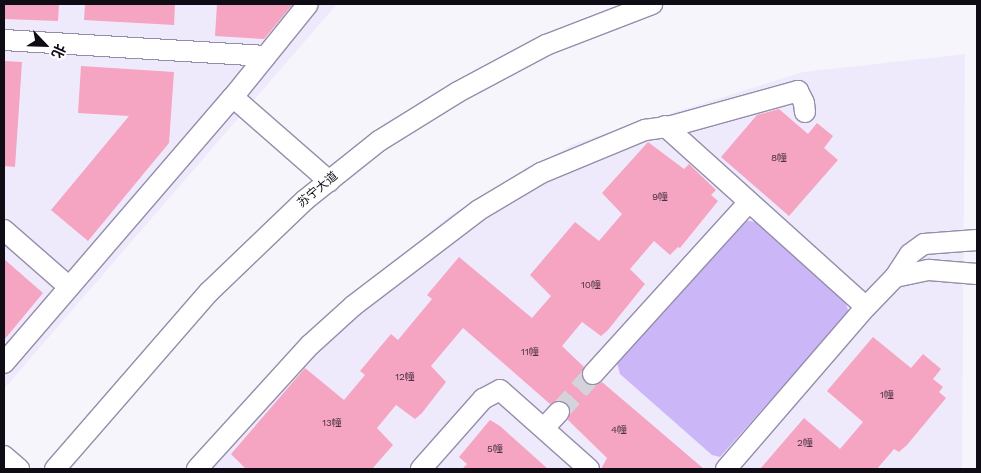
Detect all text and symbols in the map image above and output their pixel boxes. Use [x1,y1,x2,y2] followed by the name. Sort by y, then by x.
[20,20,70,70] north arrow
[49,41,69,61] text: 北
[771,152,787,164] house number: 8幢
[295,169,341,211] street label: 苏宁大道
[652,191,668,203] house number: 9幢
[581,279,601,291] house number: 10幢
[521,346,539,358] house number: 11幢
[395,371,415,383] house number: 12幢
[880,389,894,401] house number: 1幢
[322,417,342,429] house number: 13幢
[611,424,627,436] house number: 4幢
[797,437,813,449] house number: 2幢
[487,443,503,455] house number: 5幢

